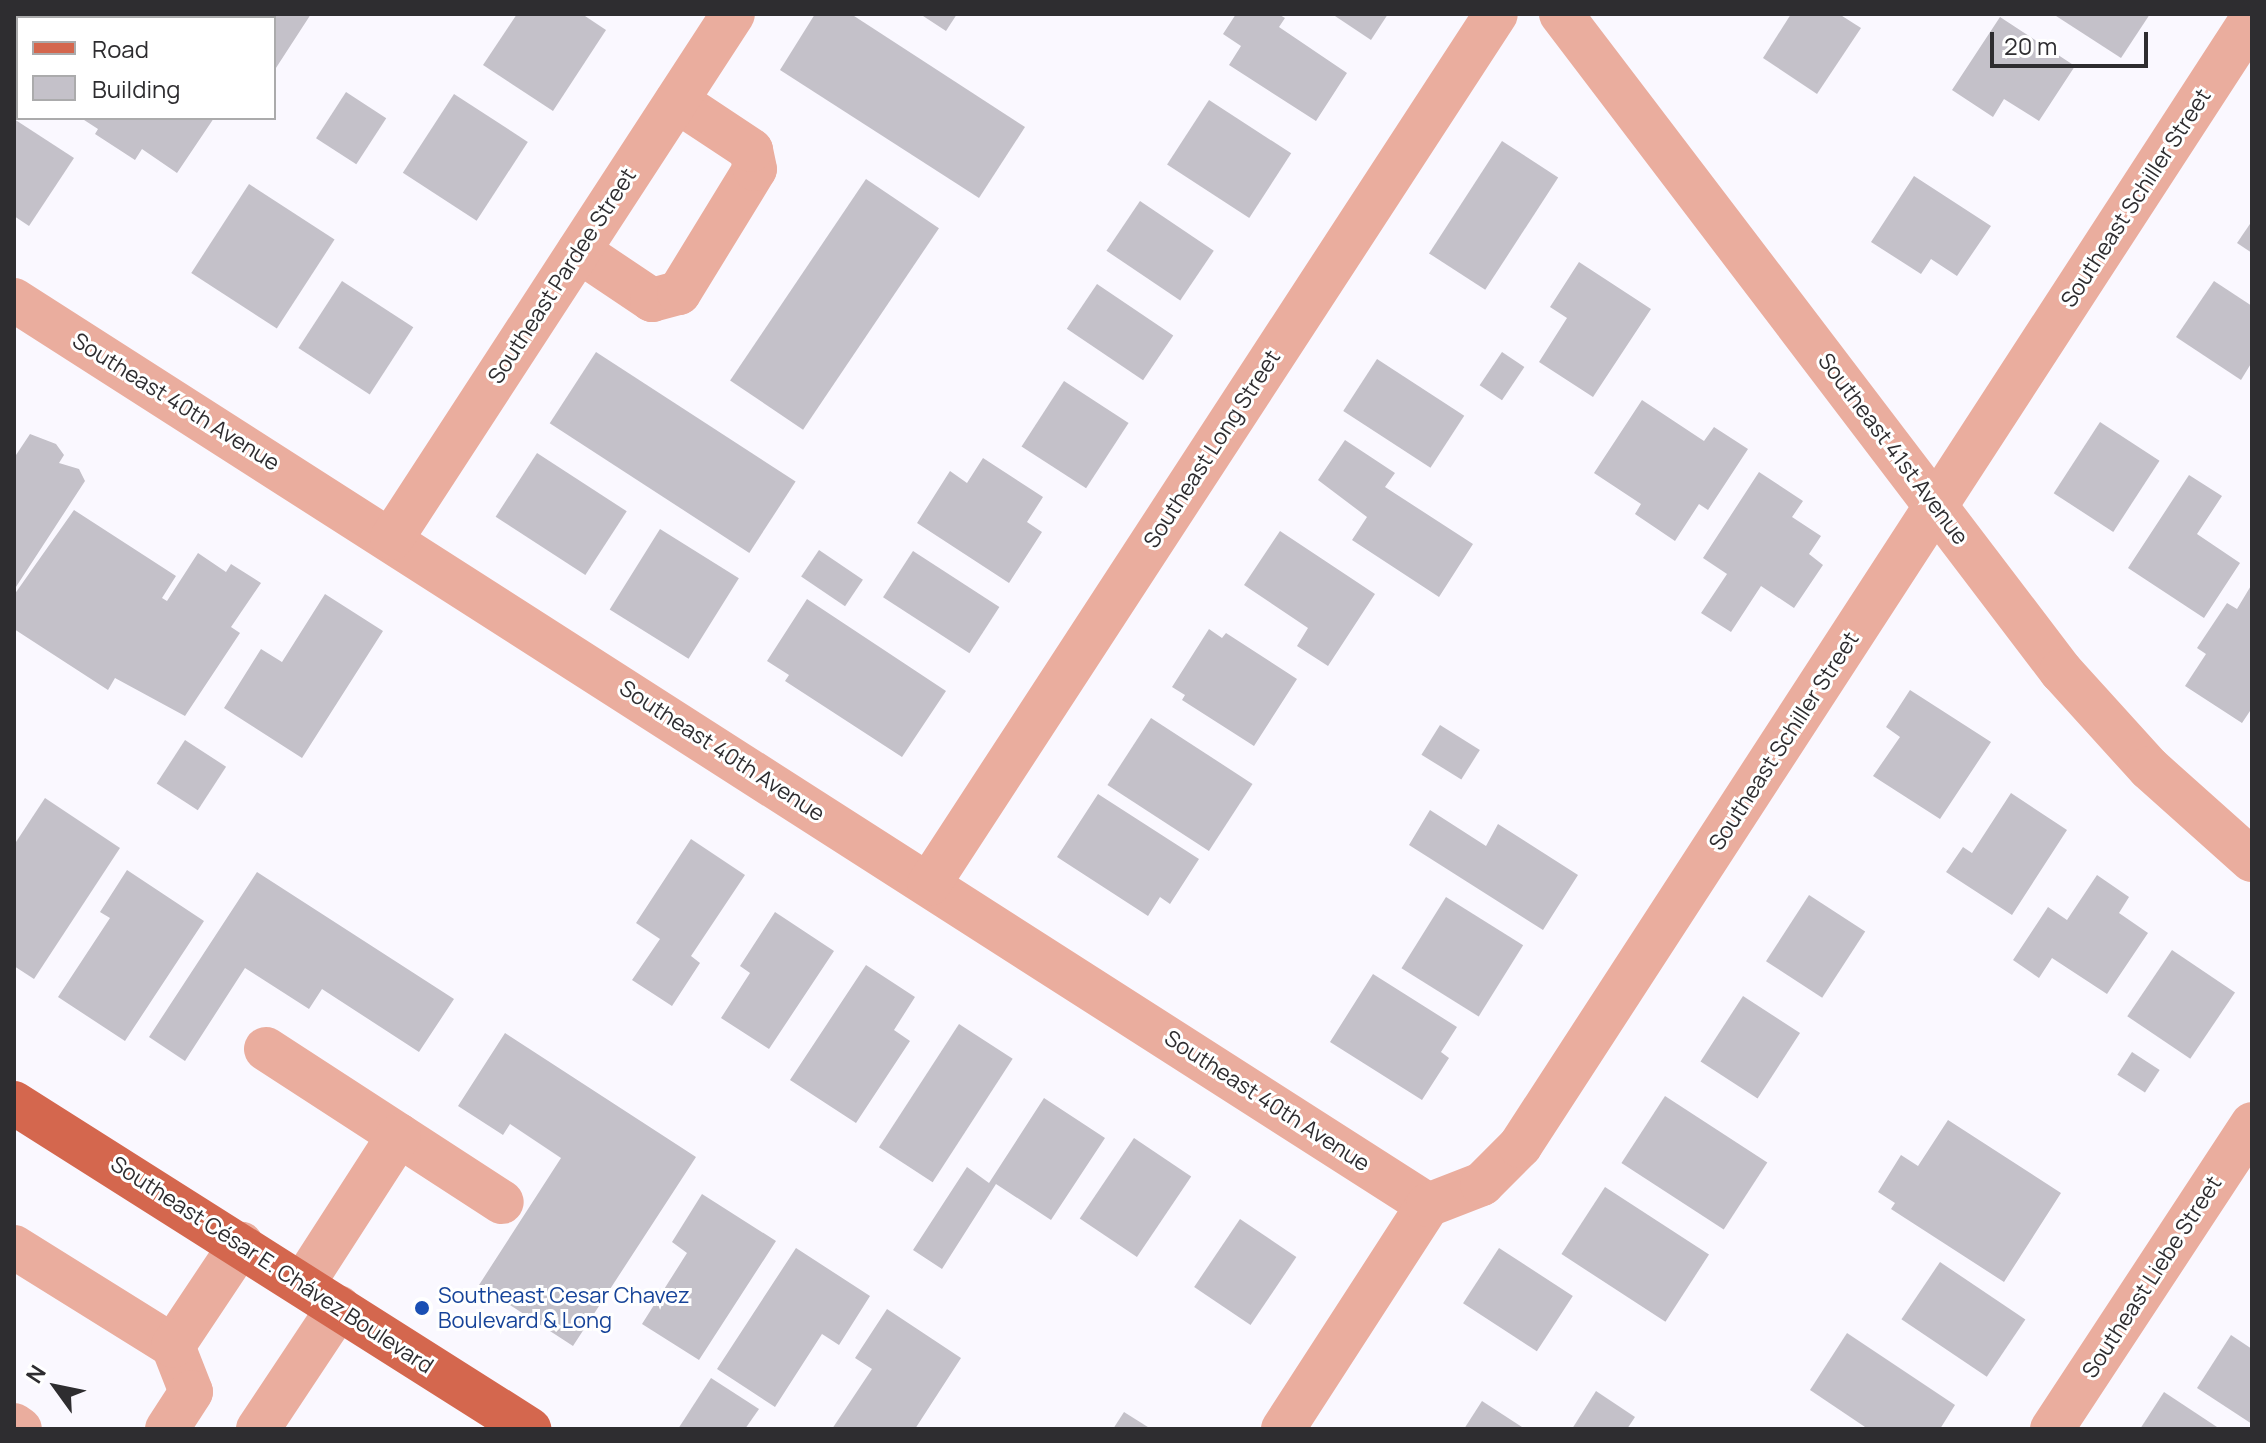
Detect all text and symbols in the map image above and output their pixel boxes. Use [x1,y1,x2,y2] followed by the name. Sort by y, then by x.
[16,16,276,120] legend
[1994,16,2152,66] scale bar
[2004,29,2057,62] text: 20 m
[92,32,149,65] text: Road
[92,72,180,105] text: Building
[2055,84,2217,312] street label: Southeast Schiller Street
[482,163,642,389] street label: Southeast Pardee Street
[68,327,284,477] street label: Southeast 40th Avenue
[1138,345,1286,553] street label: Southeast Long Street
[1812,348,1974,550] street label: Southeast 41st Avenue
[1703,627,1865,855] street label: Southeast Schiller Street
[615,675,829,827] street label: Southeast 40th Avenue
[1160,1025,1374,1177] street label: Southeast 40th Avenue
[106,1151,438,1379] street label: Southeast César E. Chávez Boulevard
[2077,1171,2227,1383] street label: Southeast Liebe Street
[438,1282,690,1334] place label: Southeast Cesar Chavez Boulevard & Long
[413,1299,431,1317] marker: Southeast Cesar Chavez Boulevard & Long
[16,1347,96,1427] north arrow
[19,1359,53,1389] text: N

